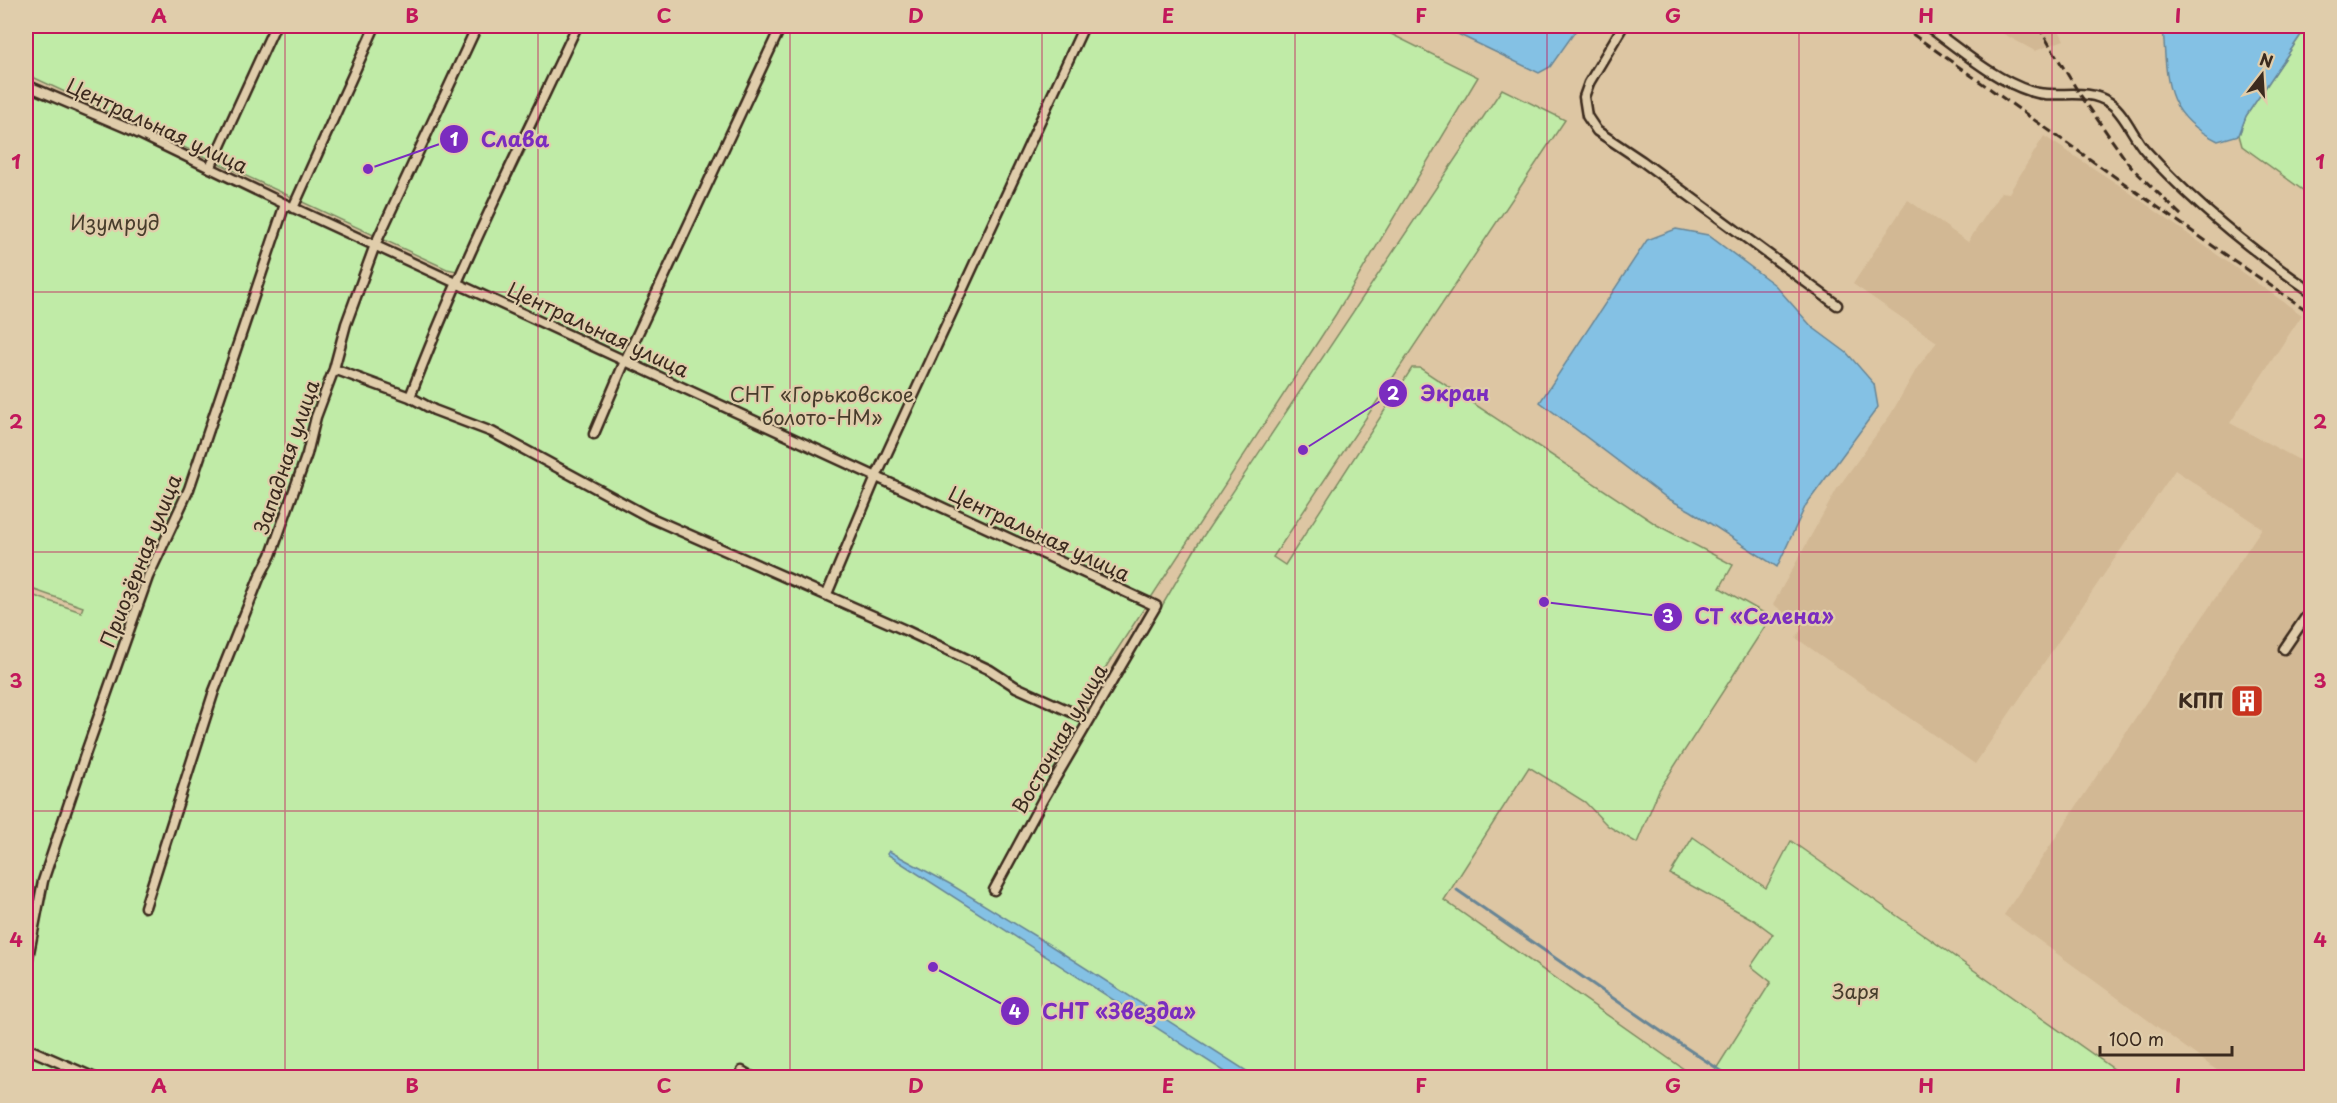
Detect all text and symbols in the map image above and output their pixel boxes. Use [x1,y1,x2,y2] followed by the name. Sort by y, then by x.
[151,0,167,30] text: A
[405,0,419,30] text: B
[656,0,672,30] text: C
[908,0,924,30] text: D
[1162,0,1174,30] text: E
[1415,0,1427,30] text: F
[1665,0,1681,30] text: G
[1918,0,1934,30] text: H
[2175,0,2181,30] text: I
[2232,45,2292,105] north arrow
[2257,46,2276,73] text: N
[62,70,254,181] street label: Центральная улица
[439,120,562,159] callout: Слава
[481,122,550,154] text: Слава
[450,125,459,152] text: 1
[11,146,21,176] text: 1
[2315,146,2325,176] text: 1
[70,207,160,237] park label: Изумруд
[503,274,695,385] street label: Центральная улица
[1378,374,1501,413] callout: Экран
[246,375,327,538] street label: Западная улица
[1421,376,1489,408] text: Экран
[730,379,914,432] park label: СНТ «Горьковское болото-НМ»
[1387,379,1400,406] text: 2
[9,406,23,436] text: 2
[2313,406,2327,436] text: 2
[92,469,189,652] street label: Приозёрная улица
[944,478,1136,589] street label: Центральная улица
[1653,597,1846,636] callout: СТ «Селена»
[1694,599,1834,631] text: СТ «Селена»
[1662,602,1674,629] text: 3
[1004,658,1115,819] street label: Восточная улица
[9,665,23,695] text: 3
[2313,665,2327,695] text: 3
[2229,683,2265,719] building icon: КПП
[2178,685,2224,715] place label: КПП
[9,924,23,954] text: 4
[2313,924,2327,954] text: 4
[1832,976,1880,1006] park label: Заря
[1000,992,1207,1031] callout: СНТ «Звезда»
[1042,994,1196,1026] text: СНТ «Звезда»
[1009,997,1021,1024] text: 4
[2100,1019,2232,1057] scale bar
[2109,1025,2164,1052] text: 100 m
[151,1070,167,1100] text: A
[405,1070,419,1100] text: B
[656,1070,672,1100] text: C
[908,1070,924,1100] text: D
[1162,1070,1174,1100] text: E
[1415,1070,1427,1100] text: F
[1665,1070,1681,1100] text: G
[1918,1070,1934,1100] text: H
[2175,1070,2181,1100] text: I

